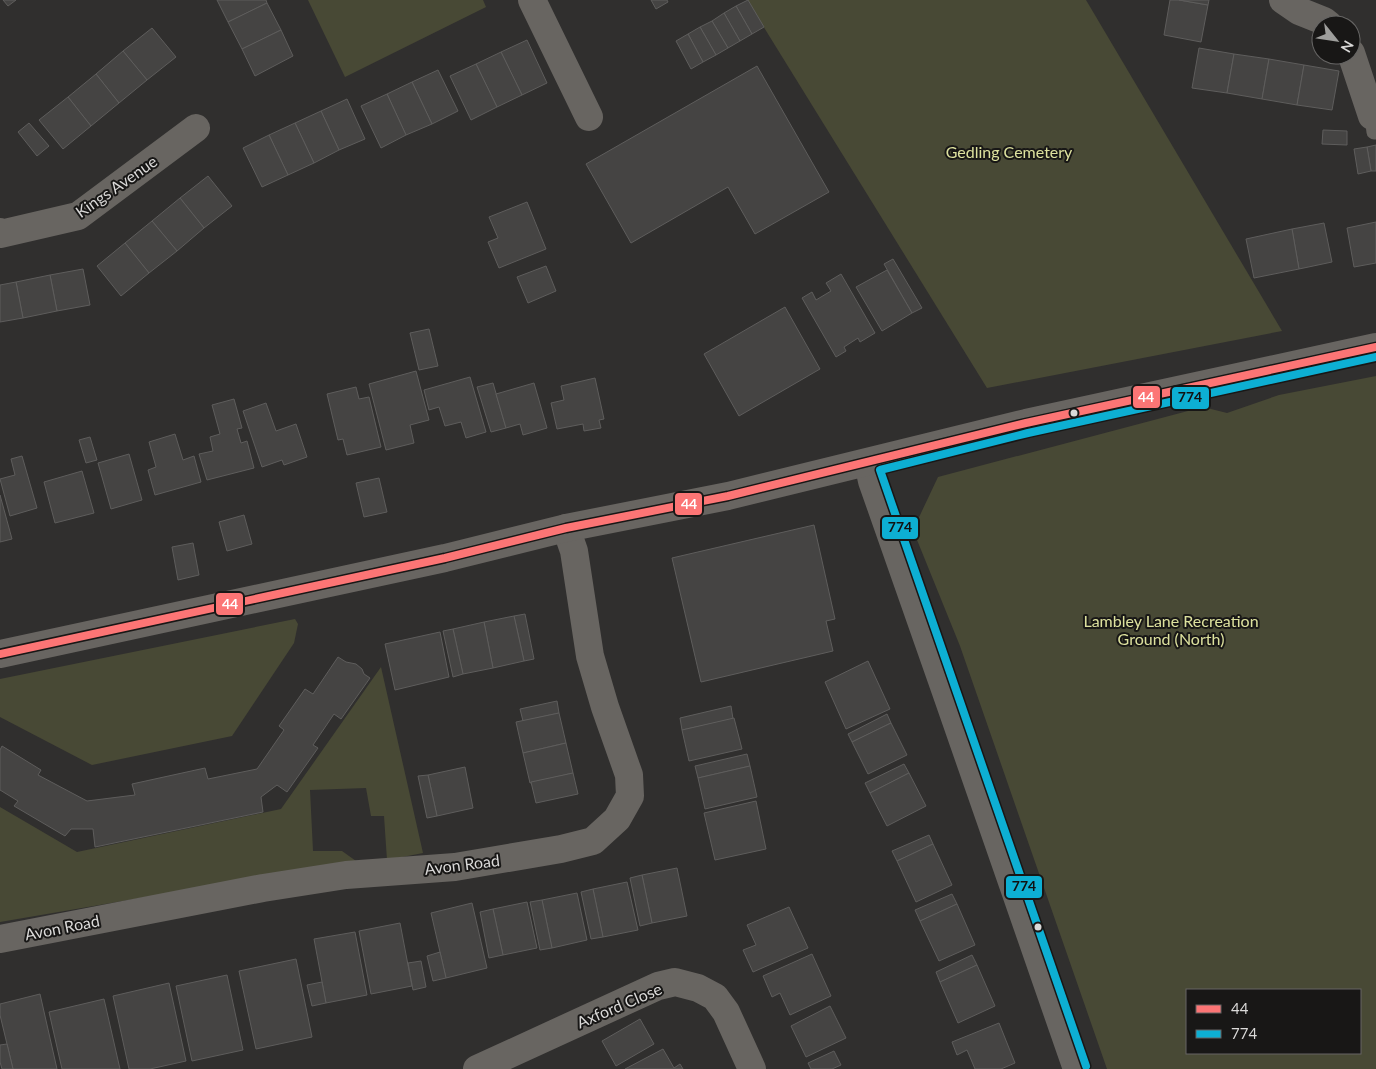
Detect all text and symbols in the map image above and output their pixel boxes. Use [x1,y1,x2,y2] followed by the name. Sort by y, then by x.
[1311,15,1361,65] north arrow
[1338,38,1358,56] text: N
[946,142,1073,161] park label: Gedling Cemetery
[72,151,160,221] street label: Kings Avenue
[1132,385,1161,409] line badge: 44
[1171,386,1210,410] line badge: 774
[1138,388,1154,405] text: 44
[1178,388,1202,405] text: 774
[1069,408,1079,418] unlabelled marker
[674,492,703,516] line badge: 44
[681,495,697,512] text: 44
[881,516,919,540] line badge: 774
[888,518,912,535] text: 774
[215,592,244,616] line badge: 44
[222,595,238,612] text: 44
[1083,611,1259,648] park label: Lambley Lane Recreation Ground (North)
[423,850,501,878] street label: Avon Road
[1005,875,1043,899] line badge: 774
[1012,877,1036,894] text: 774
[23,910,101,944] street label: Avon Road
[1033,922,1043,932] unlabelled marker
[574,979,664,1031] street label: Axford Close
[1186,989,1361,1054] legend
[1231,999,1249,1017] text: 44
[1231,1024,1257,1042] text: 774

